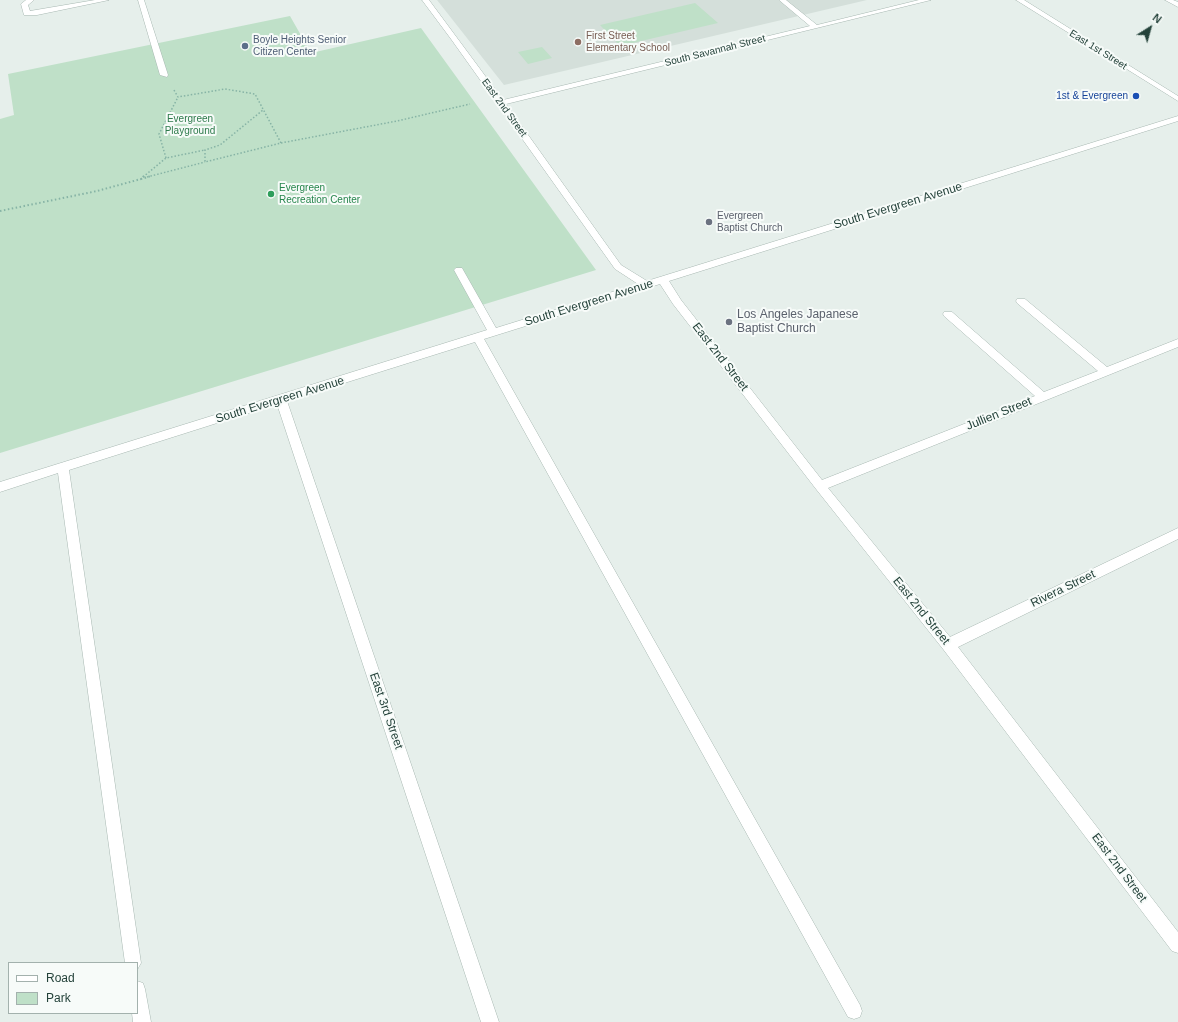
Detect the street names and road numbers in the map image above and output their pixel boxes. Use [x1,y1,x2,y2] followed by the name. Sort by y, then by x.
[1067,28,1129,72] street label: East 1st Street
[663,33,767,69] street label: South Savannah Street
[479,77,529,139] street label: East 2nd Street
[832,180,964,232] street label: South Evergreen Avenue
[523,277,655,329] street label: South Evergreen Avenue
[689,320,751,394] street label: East 2nd Street
[214,374,346,426] street label: South Evergreen Avenue
[964,394,1034,434] street label: Jullien Street
[1028,567,1098,611] street label: Rivera Street
[889,574,953,648] street label: East 2nd Street
[366,671,406,751] street label: East 3rd Street
[1088,831,1150,905] street label: East 2nd Street

